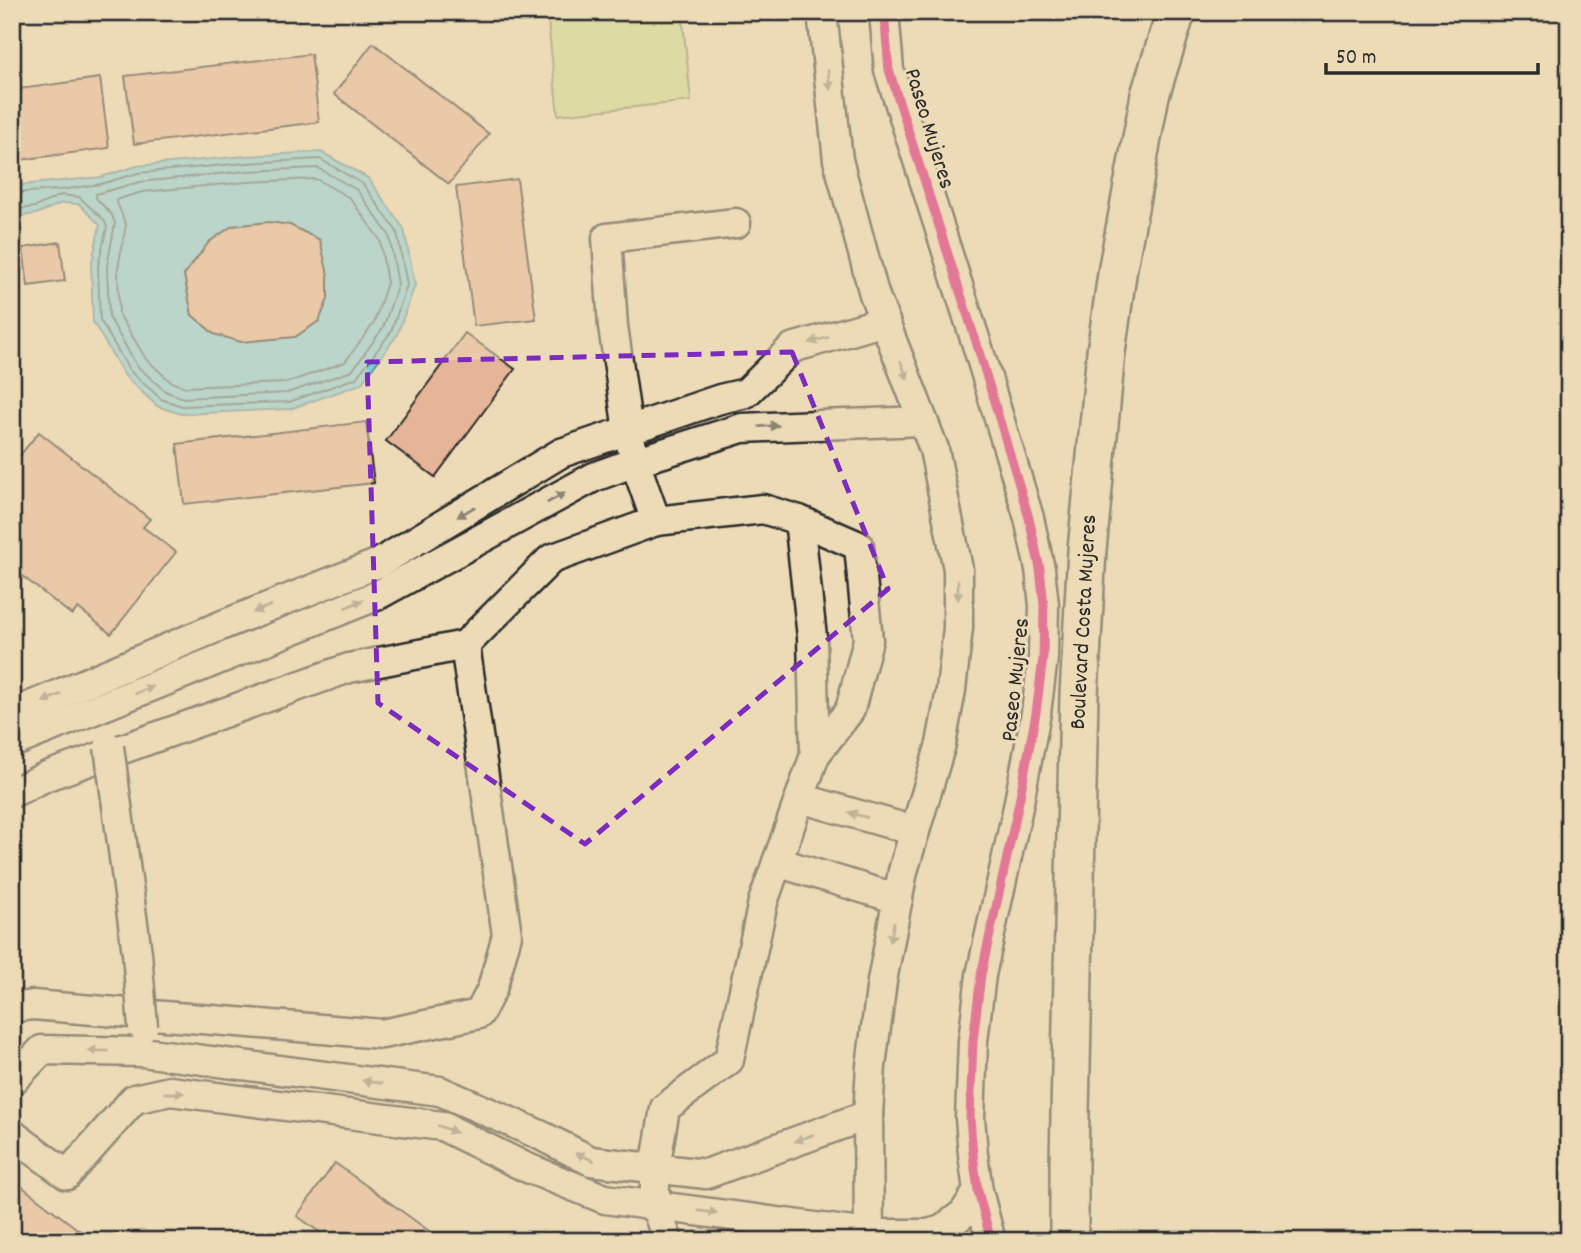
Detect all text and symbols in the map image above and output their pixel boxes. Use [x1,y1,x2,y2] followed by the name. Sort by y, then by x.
[1326,32,1537,76] scale bar
[1336,44,1376,74] text: 50 m
[894,65,962,193] street label: Paseo Mujeres
[824,69,835,91] one-way arrow
[808,335,830,346] one-way arrow
[898,360,909,381] one-way arrow
[759,421,781,432] one-way arrow
[546,493,566,505] one-way arrow
[457,505,476,518] one-way arrow
[1063,514,1107,730] street label: Boulevard Costa Mujeres
[952,579,964,601] one-way arrow
[344,599,365,610] one-way arrow
[251,604,272,615] one-way arrow
[994,616,1040,744] street label: Paseo Mujeres
[133,684,154,695] one-way arrow
[42,692,62,704] one-way arrow
[847,809,868,819] one-way arrow
[886,921,897,943] one-way arrow
[87,1046,109,1057] one-way arrow
[361,1077,383,1088] one-way arrow
[163,1087,185,1099] one-way arrow
[437,1124,458,1135] one-way arrow
[794,1133,815,1144] one-way arrow
[575,1151,595,1163] one-way arrow
[697,1207,719,1218] one-way arrow

